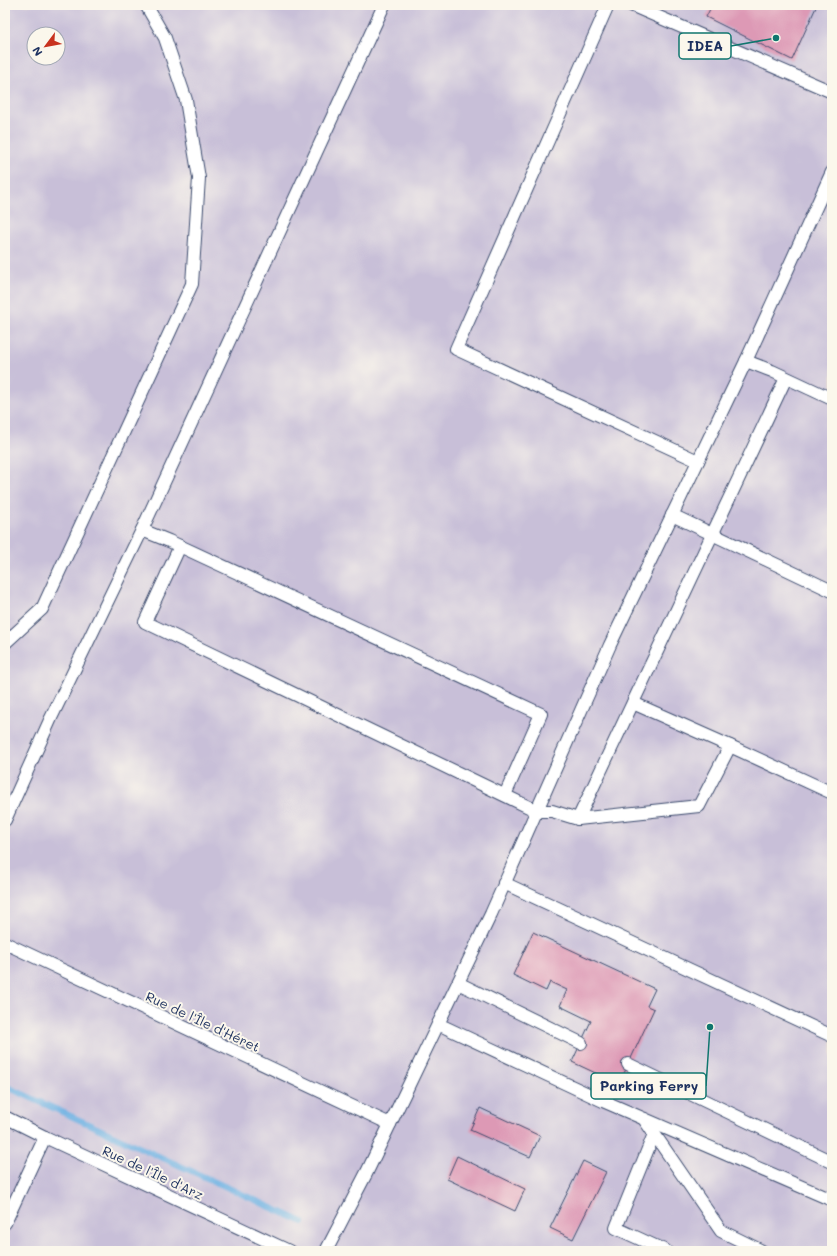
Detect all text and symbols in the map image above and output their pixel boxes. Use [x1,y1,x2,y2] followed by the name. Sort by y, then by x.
[26,26,66,66] north arrow
[679,33,731,59] callout: IDEA
[687,36,723,55] text: IDEA
[29,44,46,59] text: N
[143,987,263,1055] street label: Rue de l'Île d'Héret
[591,1073,706,1099] callout: Parking Ferry
[600,1076,699,1095] text: Parking Ferry
[100,1141,206,1203] street label: Rue de l'Île d'Arz

